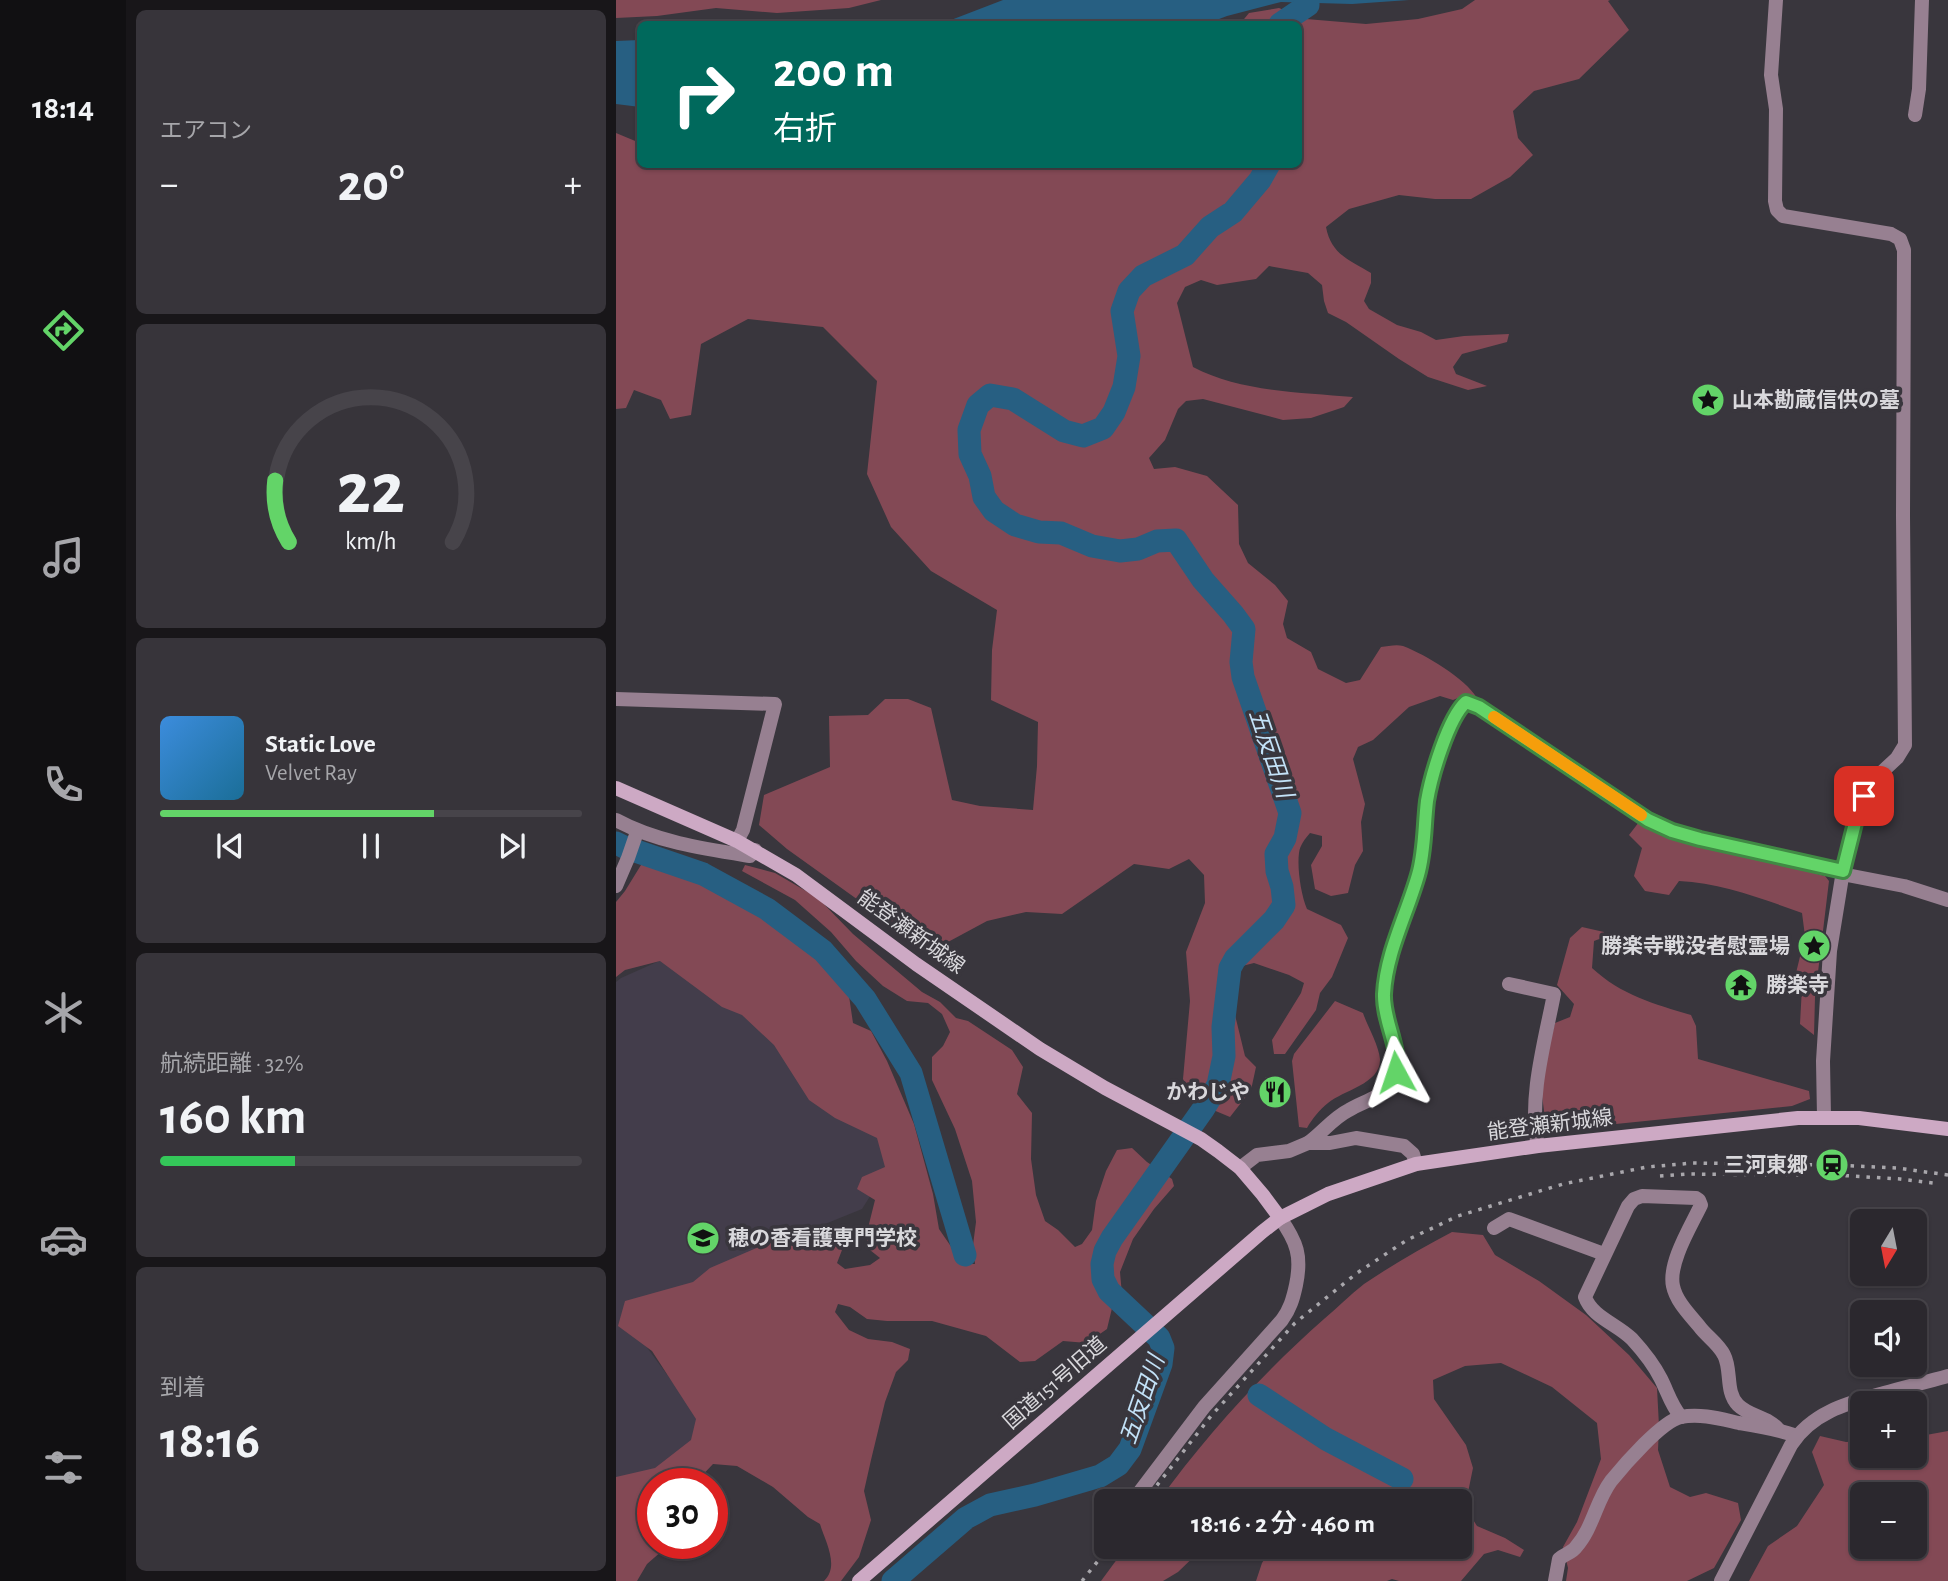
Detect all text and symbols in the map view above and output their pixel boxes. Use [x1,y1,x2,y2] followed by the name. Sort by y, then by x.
[773,47,894,96] text: 200 m
[658,49,749,140] icon: right
[32,92,94,124] text: 18:14
[773,113,837,145] text: 右折
[160,120,252,143] text: エアコン
[338,158,404,210] text: 20°
[160,166,178,204] text: −
[564,166,582,204] text: +
[39,306,88,355] icon: directions
[1689,381,1727,419] place icon: 山本勘蔵信供の墓
[1732,388,1900,411] place label: 山本勘蔵信供の墓
[337,455,405,528] text: 22
[345,529,397,554] text: km/h
[39,533,88,582] icon: music
[1244,706,1298,804] water label: 五反田川
[265,731,376,757] text: Static Love
[39,760,88,809] icon: phone
[265,762,357,785] text: Velvet Ray
[1834,766,1894,826] pin
[1845,777,1883,815] icon: arrive
[211,827,249,865] icon: previous
[352,827,390,865] icon: pause
[493,827,531,865] icon: next
[854,886,969,978] street label: 能登瀬新城線
[1795,927,1833,965] place icon: 勝楽寺戦没者慰霊場
[1601,934,1790,957] place label: 勝楽寺戦没者慰霊場
[1722,966,1760,1004] temple icon: 勝楽寺
[1766,974,1829,996] place label: 勝楽寺
[39,988,88,1037] icon: climate
[1359,1035,1433,1109] position arrow
[160,1053,304,1076] text: 航続距離 · 32%
[1256,1073,1294,1111] restaurant icon: かわじや
[1166,1081,1250,1103] place label: かわじや
[160,1091,306,1143] text: 160 km
[1486,1106,1614,1143] street label: 能登瀬新城線
[1813,1146,1851,1184] station icon: 三河東郷
[1724,1154,1808,1176] place label: 三河東郷
[1850,1209,1927,1286] north arrow
[1850,1209,1927,1559] map controls
[39,1215,88,1264] icon: car
[684,1219,722,1257] school or university icon: 穂の香看護専門学校
[728,1227,917,1249] place label: 穂の香看護専門学校
[1850,1300,1927,1377] button: sound
[999,1332,1110,1433] street label: 国道151号旧道
[1116,1350,1170,1447] water label: 五反田川
[160,1377,206,1400] text: 到着
[1850,1391,1927,1468] button: +
[160,1415,260,1467] text: 18:16
[39,1443,88,1492] icon: filters
[637,1468,728,1559] speed limit sign: 30
[1850,1482,1927,1559] button: −
[1191,1511,1375,1537] text: 18:16 · 2 分 · 460 m

